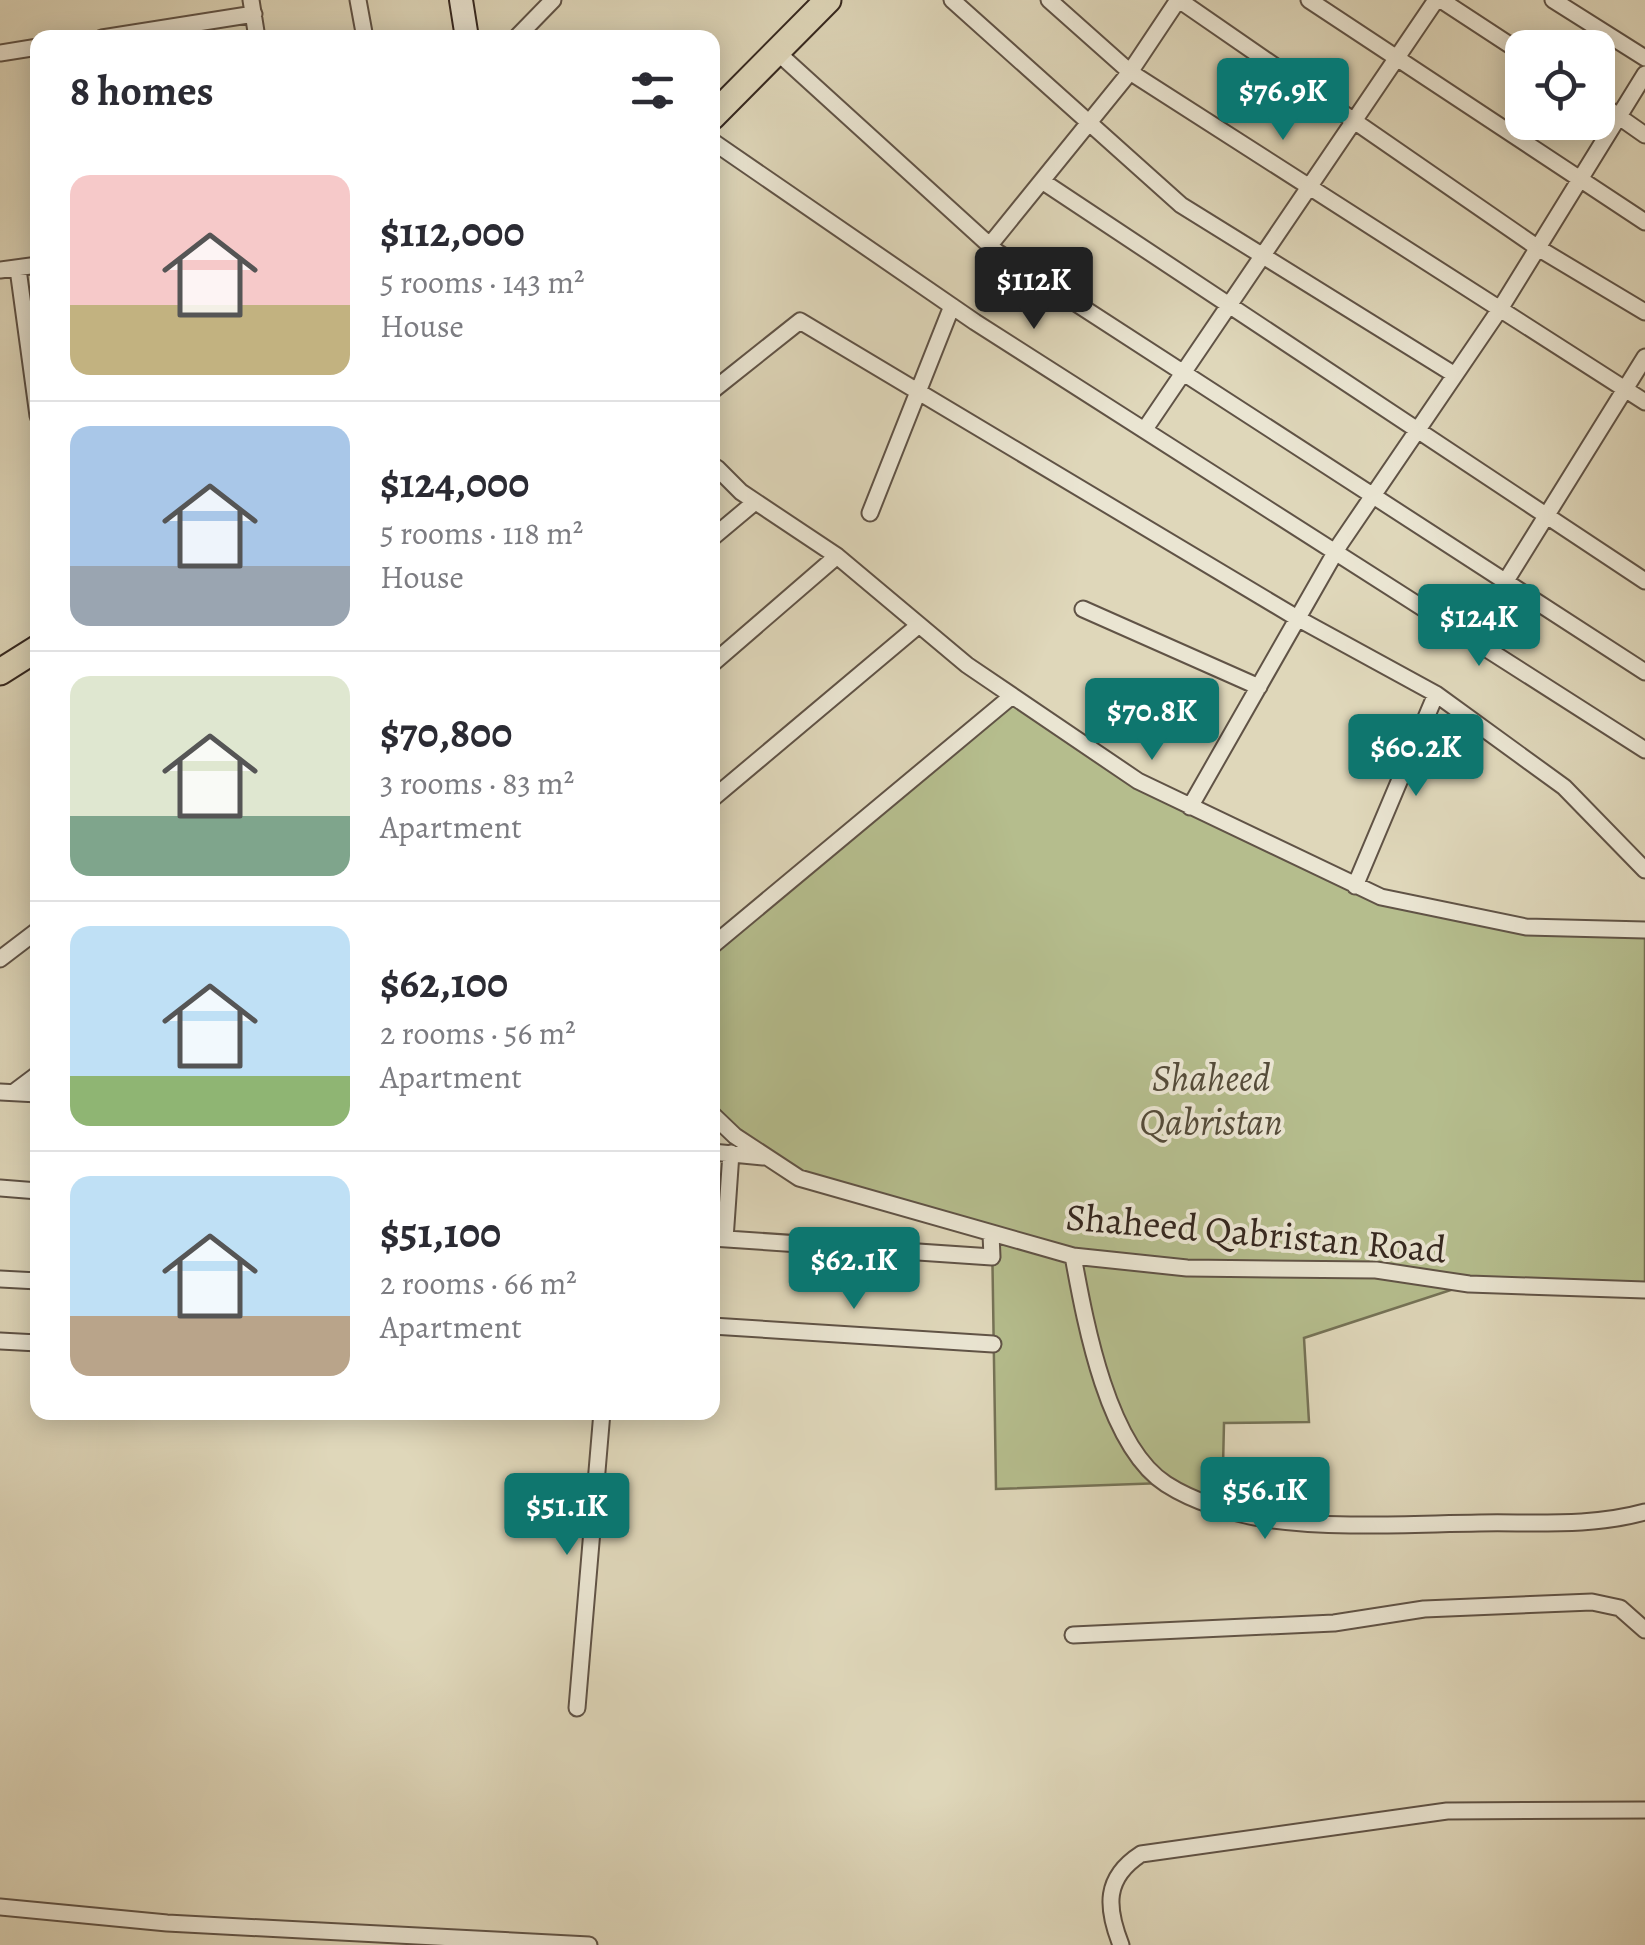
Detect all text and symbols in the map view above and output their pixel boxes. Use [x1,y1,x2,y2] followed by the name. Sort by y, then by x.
[1505,30,1615,140] map controls
[1505,30,1615,140] button: locate
[1202,58,1364,143] pin: $76.9K
[70,62,214,119] text: 8 homes
[625,63,680,118] icon: filters
[1239,68,1327,112] text: $76.9K
[380,203,525,260] text: $112,000
[150,215,270,335] icon: home
[964,247,1104,332] pin: $112K
[997,257,1071,301] text: $112K
[380,260,585,304] text: 5 rooms · 143 m²
[380,304,464,348] text: House
[380,454,529,511] text: $124,000
[150,466,270,586] icon: home
[380,511,583,555] text: 5 rooms · 118 m²
[380,555,464,599] text: House
[1409,584,1549,669] pin: $124K
[1440,594,1518,638] text: $124K
[1071,678,1233,763] pin: $70.8K
[1107,688,1197,732] text: $70.8K
[380,704,512,761] text: $70,800
[1335,714,1497,799] pin: $60.2K
[150,716,270,836] icon: home
[1370,724,1462,768] text: $60.2K
[380,761,574,805] text: 3 rooms · 83 m²
[380,805,522,849] text: Apartment
[380,954,508,1011] text: $62,100
[150,966,270,1086] icon: home
[380,1011,576,1055] text: 2 rooms · 56 m²
[1139,1052,1283,1148] park label: Shaheed Qabristan
[380,1055,522,1099] text: Apartment
[1064,1190,1449,1276] street label: Shaheed Qabristan Road
[380,1204,501,1261] text: $51,100
[150,1216,270,1336] icon: home
[773,1227,935,1312] pin: $62.1K
[811,1237,897,1281] text: $62.1K
[380,1261,577,1305] text: 2 rooms · 66 m²
[380,1305,522,1349] text: Apartment
[1184,1457,1346,1542] pin: $56.1K
[1223,1467,1307,1511] text: $56.1K
[486,1473,648,1558] pin: $51.1K
[526,1483,608,1527] text: $51.1K

